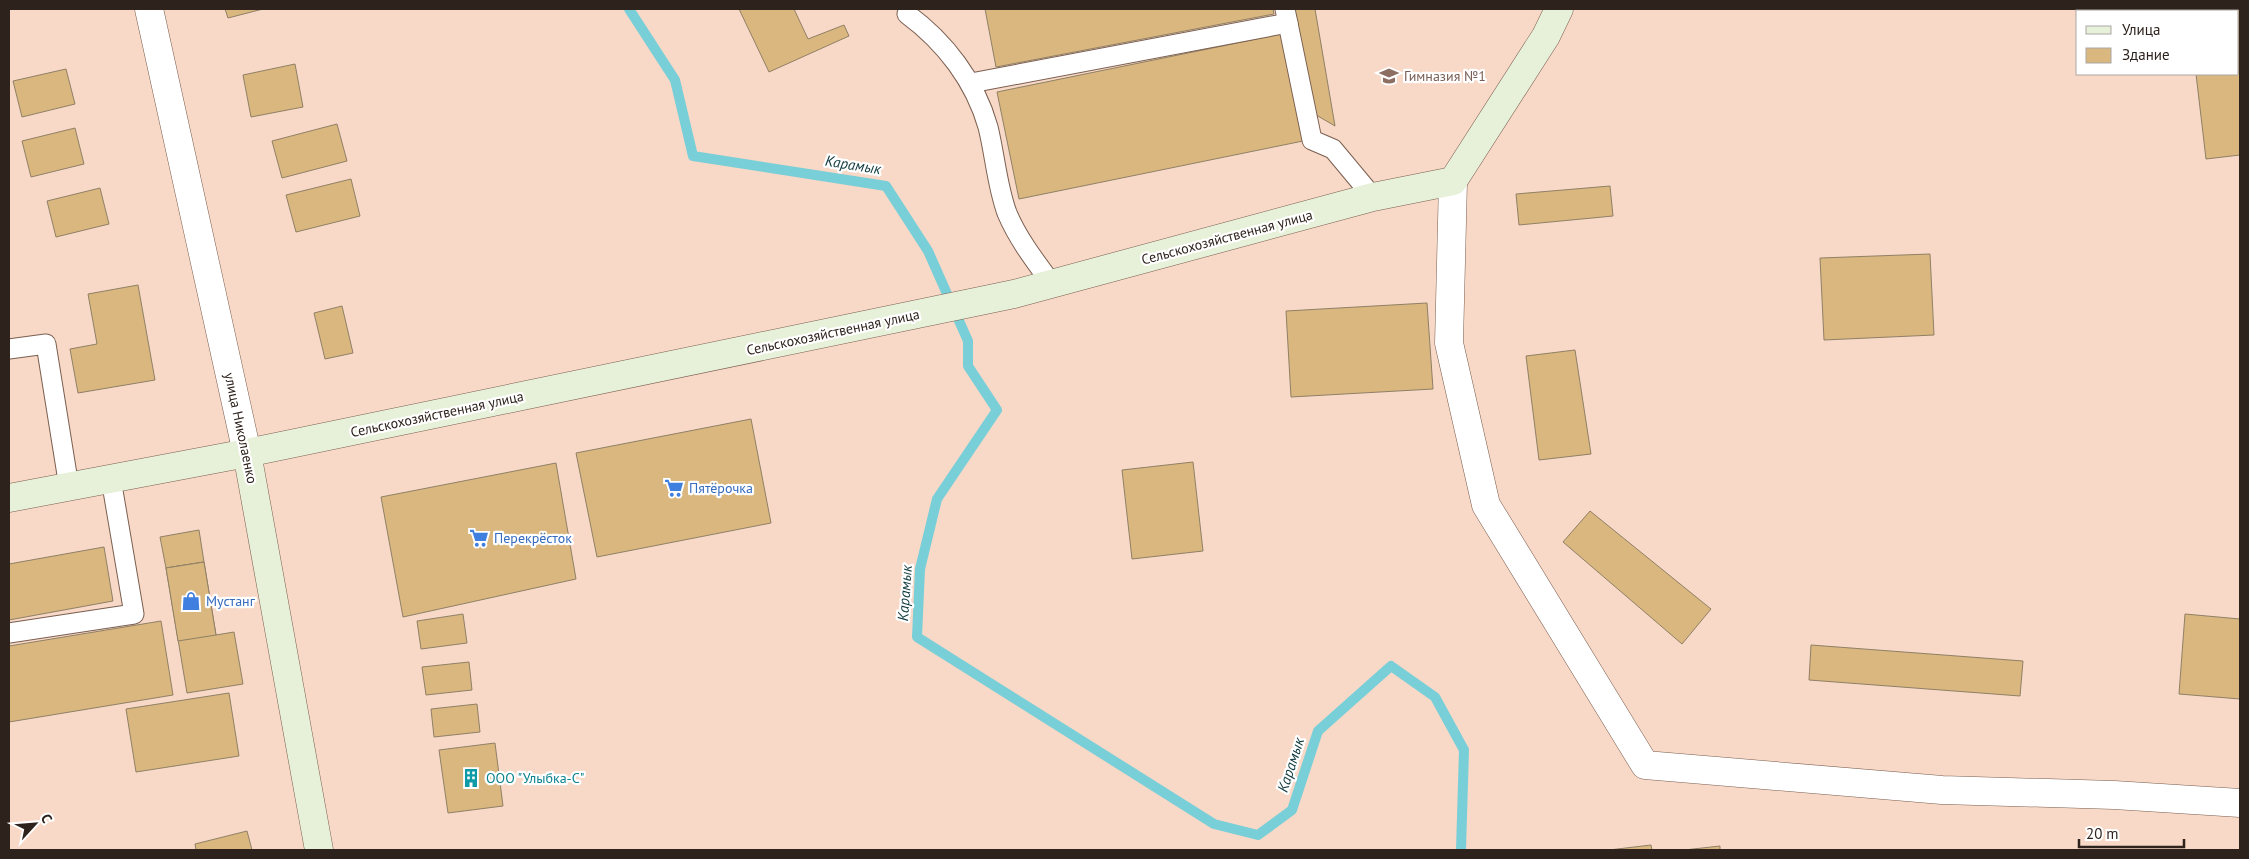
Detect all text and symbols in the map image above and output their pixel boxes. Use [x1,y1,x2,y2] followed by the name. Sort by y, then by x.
[2076,10,2239,75] legend
[2122,20,2160,39] text: Улица
[2122,45,2170,64] text: Здание
[1378,65,1400,87] school or university icon: Гимназия №1
[1404,67,1486,85] place label: Гимназия №1
[824,151,883,178] water label: Карамык
[1139,205,1315,269] street label: Сельскохозяйственная улица
[745,305,921,359] street label: Сельскохозяйственная улица
[220,371,262,485] street label: улица Николаенко
[349,387,525,441] street label: Сельскохозяйственная улица
[663,477,685,499] supermarket icon: Пятёрочка
[689,479,753,497] place label: Пятёрочка
[468,527,490,549] supermarket icon: Перекрёсток
[494,529,572,547] place label: Перекрёсток
[893,563,916,622] water label: Карамык
[180,590,202,612] shop icon: Мустанг
[206,592,256,610] place label: Мустанг
[1273,734,1309,795] water label: Карамык
[460,767,482,789] building icon: ООО "Улыбка-С"
[486,769,584,787] place label: ООО "Улыбка-С"
[10,799,60,849] north arrow
[37,811,57,826] text: С
[2079,816,2184,848] scale bar
[2086,824,2119,843] text: 20 m

